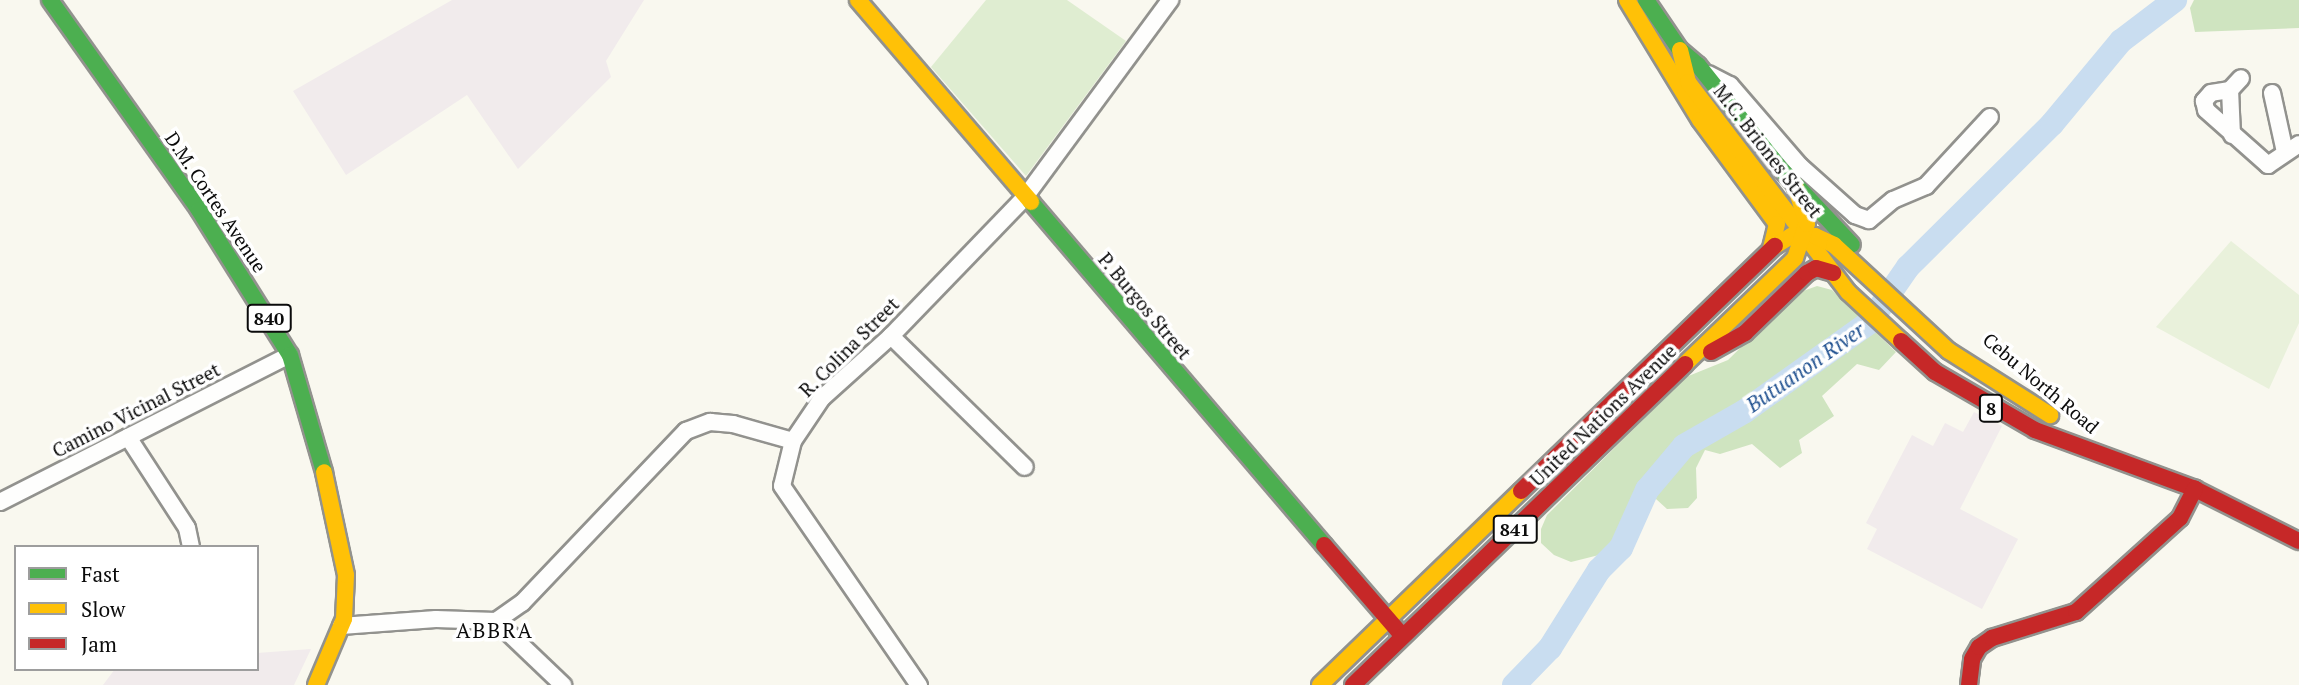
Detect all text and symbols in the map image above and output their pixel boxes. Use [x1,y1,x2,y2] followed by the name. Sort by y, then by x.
[1709,80,1827,222] street label: M.C. Briones Street
[160,127,272,277] street label: D.M. Cortes Avenue
[1094,248,1196,364] street label: P. Burgos Street
[794,292,904,402] street label: R. Colina Street
[246,304,292,332] road number: 840
[1741,317,1869,417] water label: Butuanon River
[1978,328,2104,438] street label: Cebu North Road
[1525,339,1681,491] street label: United Nations Avenue
[48,358,224,462] street label: Camino Vicinal Street
[1979,394,2003,422] road number: 8
[1492,514,1538,544] road number: 841
[14,545,259,671] legend
[81,560,120,588] text: Fast
[81,595,125,623] text: Slow
[457,617,533,643] district label: ABBRA
[81,630,117,658] text: Jam

